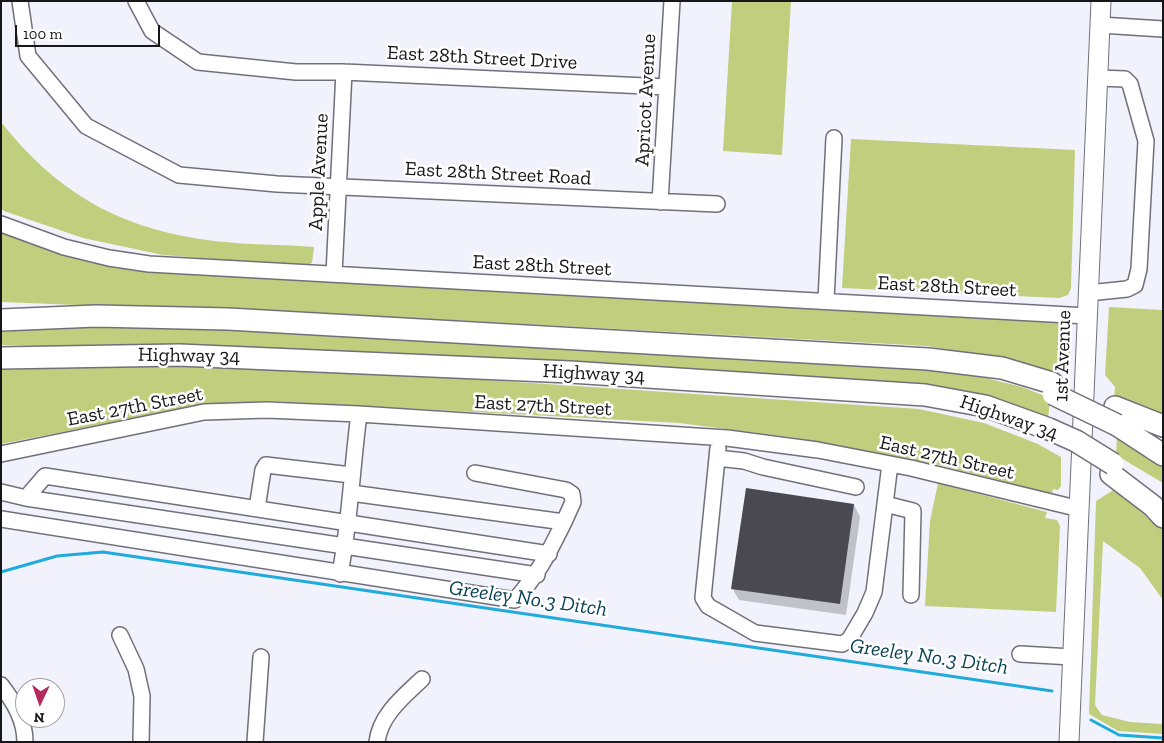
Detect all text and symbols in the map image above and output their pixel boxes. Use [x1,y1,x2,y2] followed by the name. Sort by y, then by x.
[18,15,162,47] scale bar
[23,25,62,43] text: 100 m
[631,33,661,167] street label: Apricot Avenue
[386,41,578,75] street label: East 28th Street Drive
[304,113,334,231] street label: Apple Avenue
[404,157,592,191] street label: East 28th Street Road
[472,250,612,282] street label: East 28th Street
[877,271,1017,303] street label: East 28th Street
[1049,310,1077,402] street label: 1st Avenue
[138,343,240,369] street label: Highway 34
[542,359,646,389] street label: Highway 34
[65,382,205,432] street label: East 27th Street
[474,390,612,422] street label: East 27th Street
[957,390,1061,446] street label: Highway 34
[877,431,1017,485] street label: East 27th Street
[447,575,609,623] water label: Greeley No.3 Ditch
[848,633,1010,681] water label: Greeley No.3 Ditch
[15,678,65,728] north arrow
[33,709,45,726] text: N

